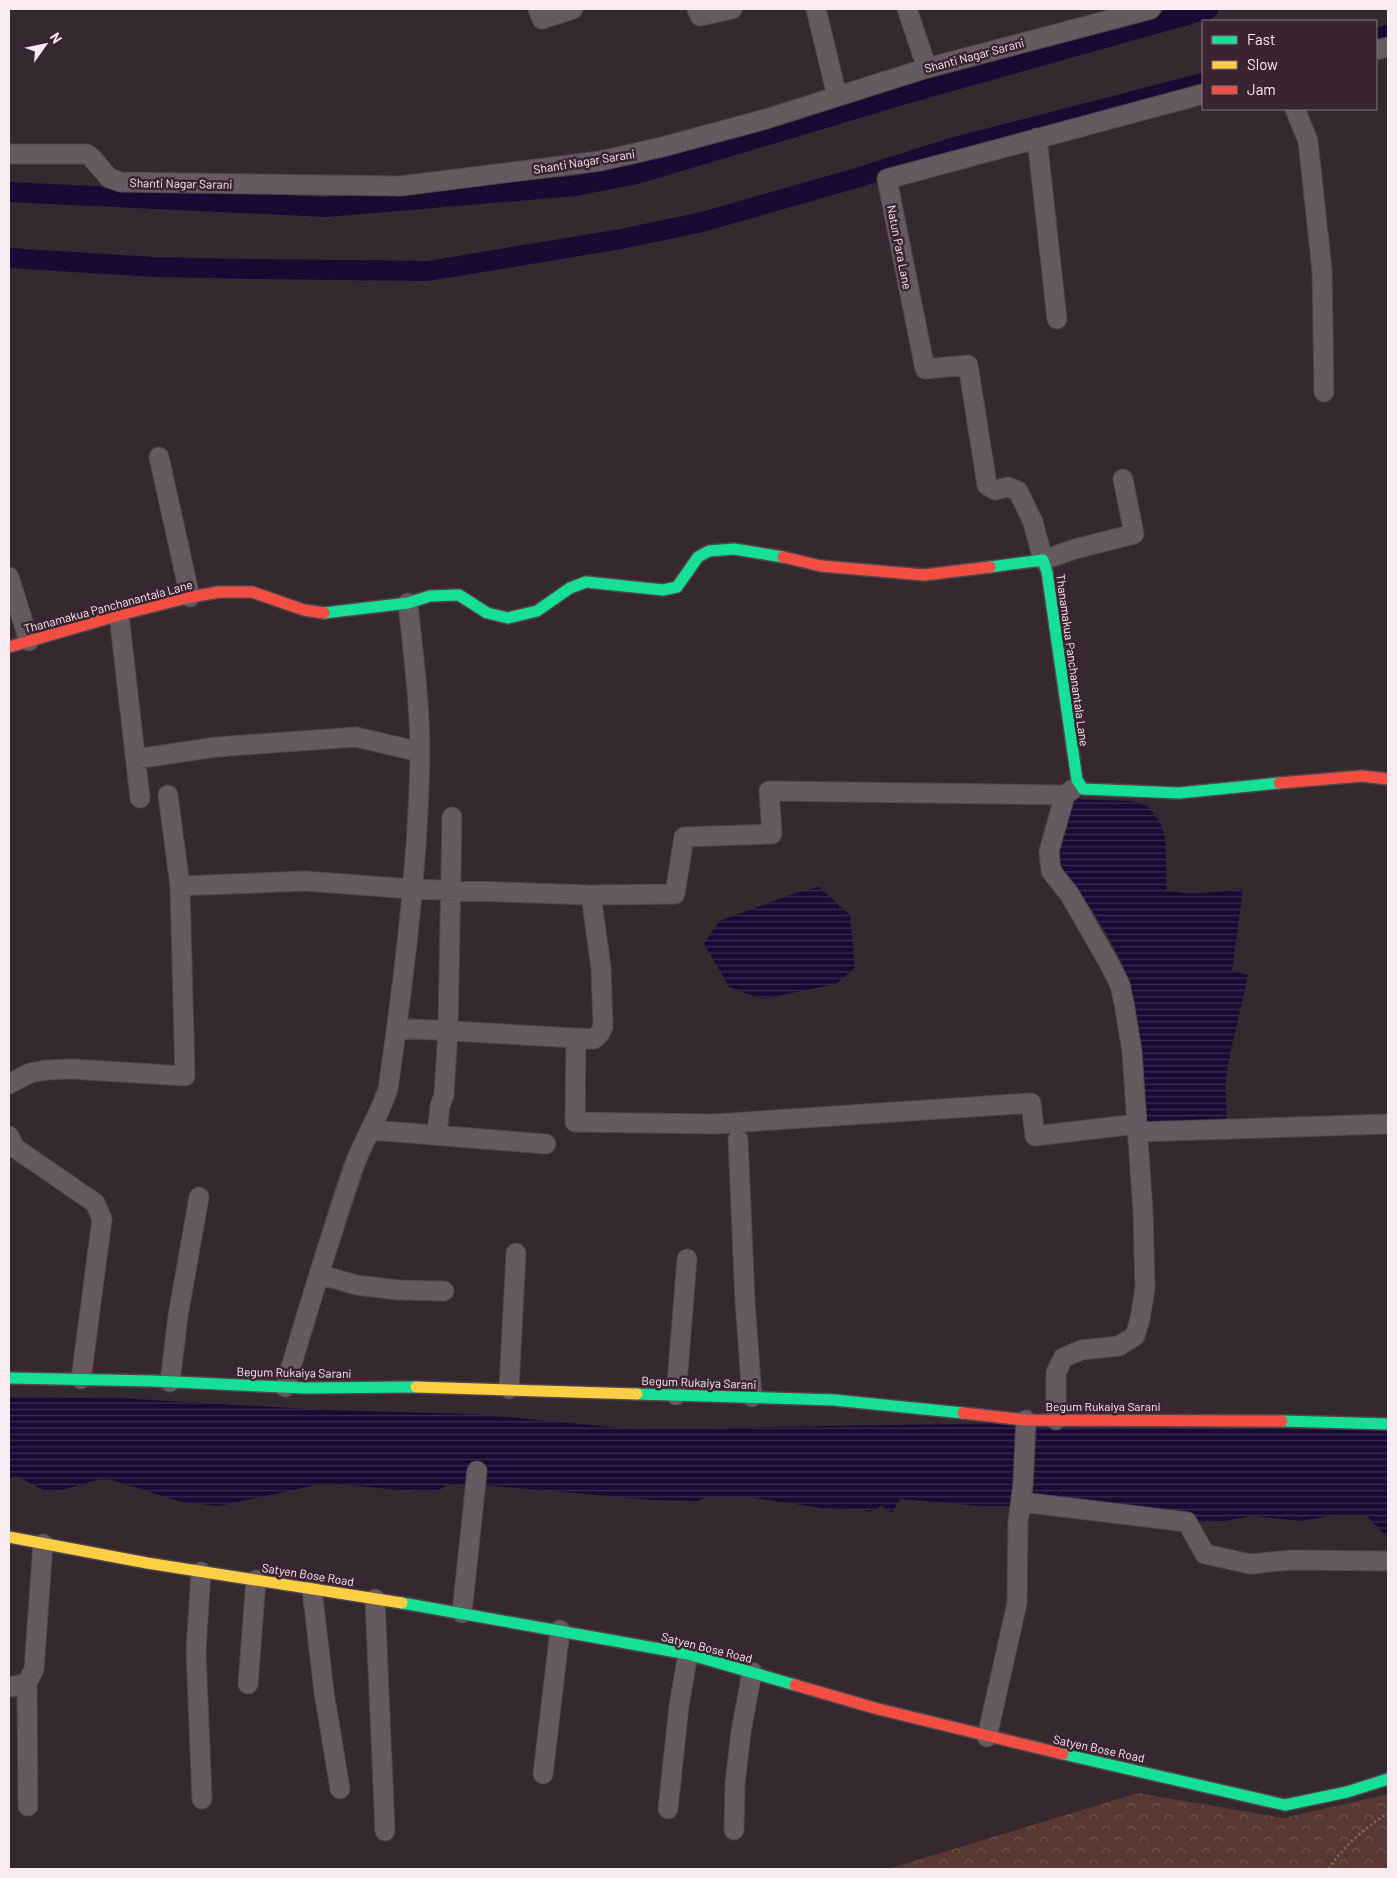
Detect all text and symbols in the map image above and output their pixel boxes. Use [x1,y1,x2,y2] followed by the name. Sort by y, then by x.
[20,20,70,70] north arrow
[1202,20,1377,110] legend
[47,29,66,46] text: N
[1247,30,1275,48] text: Fast
[923,35,1025,75] street label: Shanti Nagar Sarani
[1247,55,1278,73] text: Slow
[1247,80,1276,98] text: Jam
[532,146,636,176] street label: Shanti Nagar Sarani
[130,175,232,191] street label: Shanti Nagar Sarani
[885,204,915,290] street label: Natun Para Lane
[1054,573,1092,747] street label: Thanamakua Panchanantala Lane
[22,577,194,635] street label: Thanamakua Panchanantala Lane
[236,1364,352,1380] street label: Begum Rukaiya Sarani
[641,1373,757,1391] street label: Begum Rukaiya Sarani
[1045,1399,1161,1413] street label: Begum Rukaiya Sarani
[261,1560,355,1588] street label: Satyen Bose Road
[660,1629,754,1665] street label: Satyen Bose Road
[1052,1731,1146,1765] street label: Satyen Bose Road

